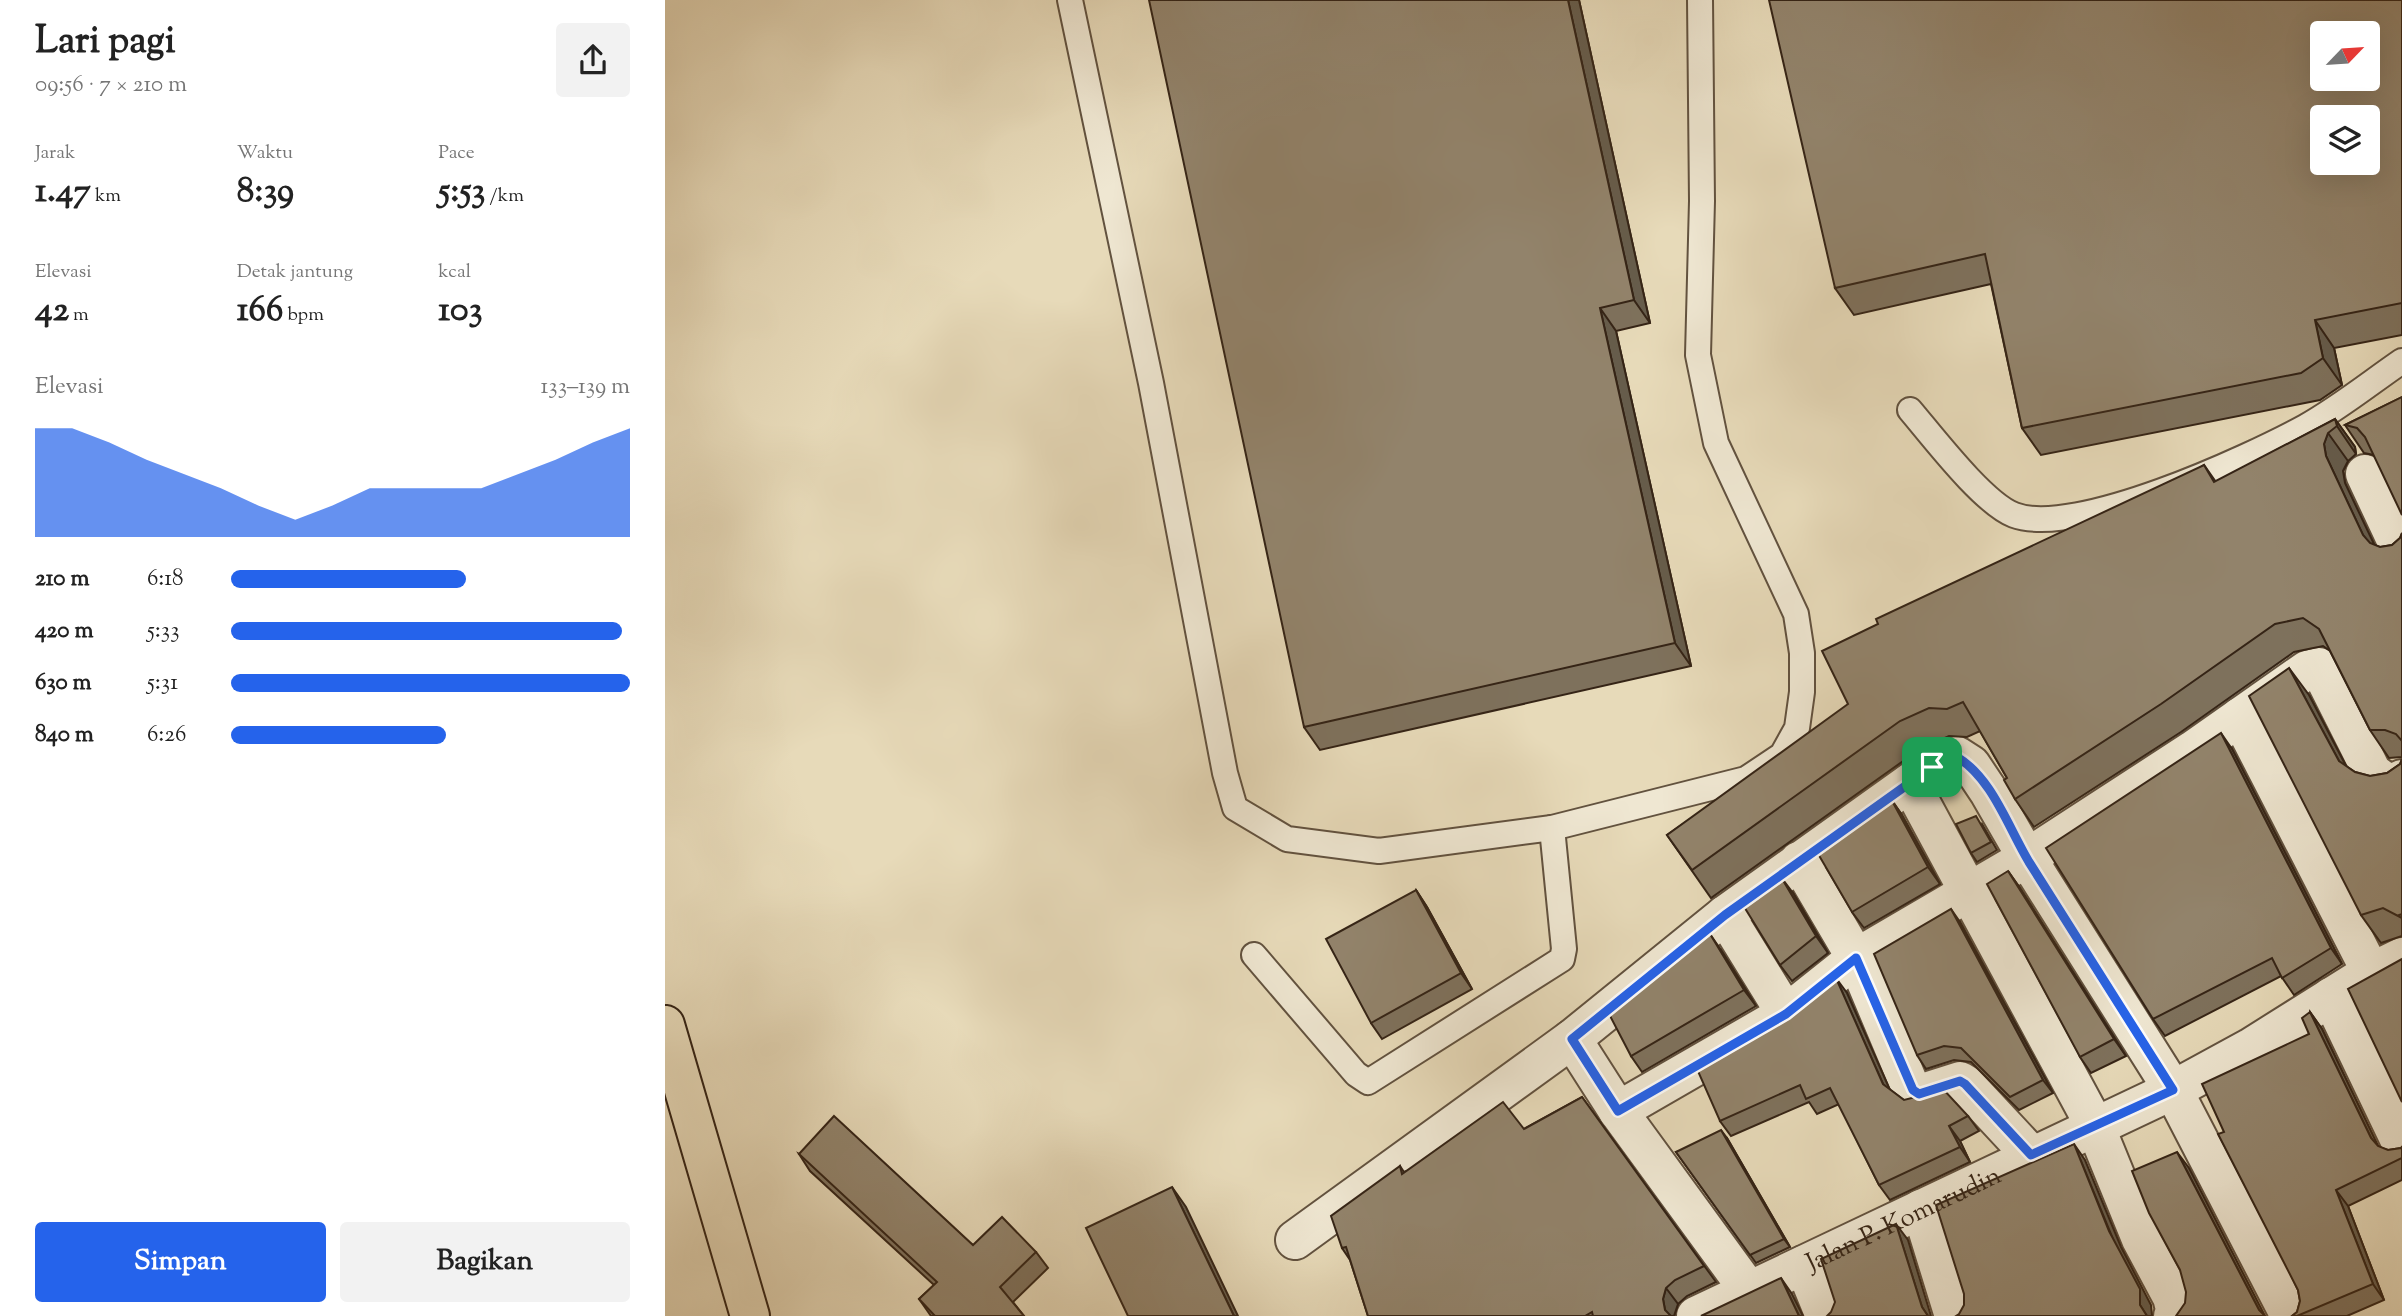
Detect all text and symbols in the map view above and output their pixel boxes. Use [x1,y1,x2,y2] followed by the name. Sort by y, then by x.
[35,16,175,70] text: Lari pagi
[2310,21,2380,91] north arrow
[2310,21,2380,175] map controls
[556,23,630,97] button: share
[35,69,187,102] text: 09:56 · 7 × 210 m
[2310,105,2380,175] button: layers
[35,140,75,167] text: Jarak
[237,140,293,167] text: Waktu
[438,140,475,167] text: Pace
[35,167,91,218] text: 1.47
[237,167,294,218] text: 8:39
[438,167,486,218] text: 5:53
[91,183,121,210] text: km
[486,183,524,210] text: /km
[35,259,92,286] text: Elevasi
[237,259,353,286] text: Detak jantung
[438,259,471,286] text: kcal
[35,286,69,337] text: 42
[237,286,283,337] text: 166
[438,286,483,337] text: 103
[69,302,89,329] text: m
[283,302,324,329] text: bpm
[35,371,104,404] text: Elevasi
[541,371,630,404] text: 133–139 m
[35,563,89,596] text: 210 m
[147,563,184,596] text: 6:18
[35,615,93,648] text: 420 m
[147,615,179,648] text: 5:33
[35,667,92,700] text: 630 m
[147,667,178,700] text: 5:31
[35,719,94,752] text: 840 m
[147,719,186,752] text: 6:26
[1902,737,1962,797] pin
[1913,748,1951,786] icon: arrive
[1799,1158,2008,1283] street label: Jalan P. Komarudin
[35,1222,326,1302] button: Simpan
[340,1222,630,1302] button: Bagikan

